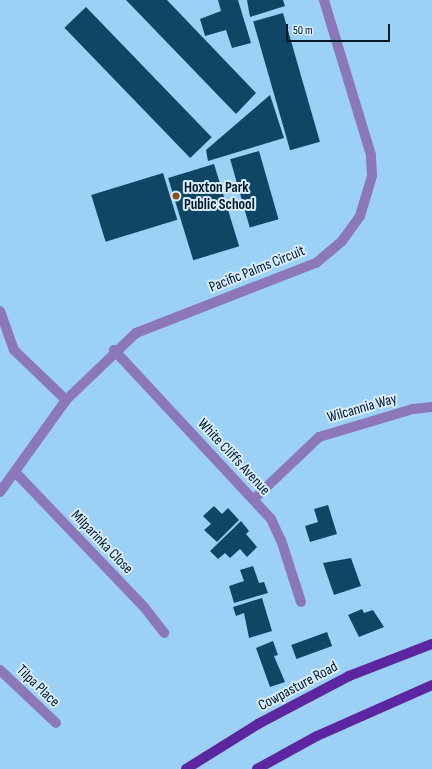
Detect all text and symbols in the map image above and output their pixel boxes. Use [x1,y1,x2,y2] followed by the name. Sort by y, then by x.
[288,16,392,42] scale bar
[293,23,313,38] text: 50 m
[184,178,255,213] place label: Hoxton Park Public School
[171,191,181,201] marker: Hoxton Park Public School
[207,242,307,296] street label: Pacific Palms Circuit
[325,389,399,427] street label: Wilcannia Way
[194,415,274,499] street label: White Cliffs Avenue
[67,506,137,578] street label: Milparinka Close
[255,658,341,714] street label: Cowpasture Road
[13,661,63,711] street label: Tilpa Place

